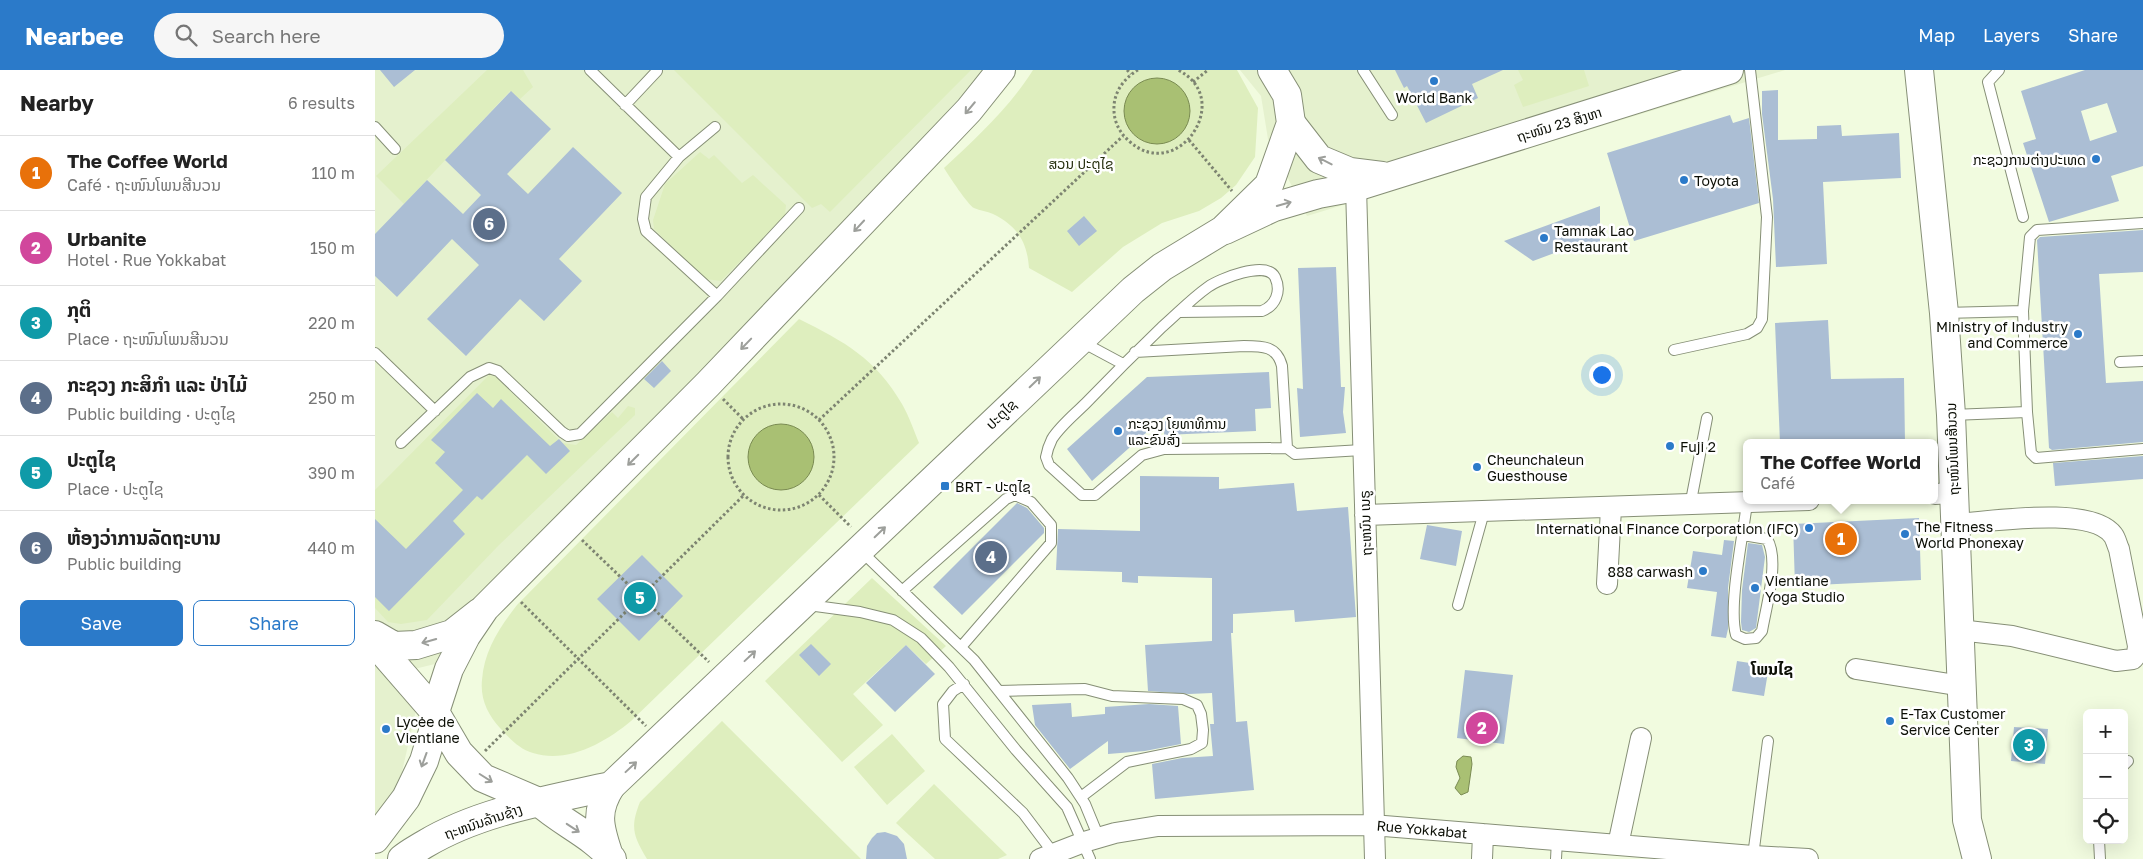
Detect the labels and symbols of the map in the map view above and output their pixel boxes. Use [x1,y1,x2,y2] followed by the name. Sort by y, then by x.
[1428,75,1440,87] marker: World Bank
[1396,89,1473,106] place label: World Bank
[965,101,976,114] one-way arrow
[1514,103,1604,145] street label: ຖະໜົນ 23 ສິງຫາ
[1973,151,2086,168] place label: ກະຊວງການຕ່າງປະເທດ
[2090,153,2102,165] marker: ກະຊວງການຕ່າງປະເທດ
[1048,155,1114,173] park label: ສວນ ປະຕູໄຊ
[1318,156,1333,165] one-way arrow
[1694,172,1739,189] place label: Toyota
[1678,174,1690,186] marker: Toyota
[1276,199,1292,209] one-way arrow
[473,205,505,243] pin: 6
[853,220,865,233] one-way arrow
[1554,222,1634,255] place label: Tamnak Lao Restaurant
[1538,232,1550,244] marker: Tamnak Lao Restaurant
[1936,318,2068,351] place label: Ministry of Industry and Commerce
[2072,328,2084,340] marker: Ministry of Industry and Commerce
[740,338,752,350] one-way arrow
[1589,362,1615,388] your location
[1028,376,1041,388] one-way arrow
[982,395,1021,433] street label: ປະຕູໄຊ
[1942,402,1962,496] street label: ຖະໜົນໂພນສີນວນ
[1128,415,1226,448] place label: ກະຊວງ ໂຍທາທິການ ແລະຂົນສົ່ງ
[1112,425,1124,437] marker: ກະຊວງ ໂຍທາທິການ ແລະຂົນສົ່ງ
[1680,438,1716,455] place label: Fuji 2
[1664,440,1676,452] marker: Fuji 2
[1487,451,1584,484] place label: Cheunchaleun Guesthouse
[626,454,639,466] one-way arrow
[1471,461,1483,473] marker: Cheunchaleun Guesthouse
[955,478,1031,496] place label: BRT - ປະຕູໄຊ
[939,480,951,492] marker: BRT - ປະຕູໄຊ
[1355,490,1376,556] street label: ຖະຫນົນ ເນຣູ
[1915,518,2024,551] place label: The Fitness World Phonexay
[1536,520,1799,537] place label: International Finance Corporation (IFC)
[1825,520,1857,558] pin: 1
[1803,522,1815,534] marker: International Finance Corporation (IFC)
[874,526,886,538] one-way arrow
[1899,528,1911,540] marker: The Fitness World Phonexay
[975,538,1007,576] pin: 4
[1608,563,1693,580] place label: 888 carwash
[1697,565,1709,577] marker: 888 carwash
[1765,572,1845,605] place label: Vientiane Yoga Studio
[624,579,656,617] pin: 5
[1749,582,1761,594] marker: Vientiane Yoga Studio
[421,636,437,646] one-way arrow
[743,650,756,662] one-way arrow
[1750,659,1793,679] district label: ໂພນໄຊ
[1900,705,2006,738] place label: E-Tax Customer Service Center
[1466,709,1498,747] pin: 2
[396,713,460,746] place label: Lycėe de Vientiane
[1884,715,1896,727] marker: E-Tax Customer Service Center
[380,723,392,735] marker: Lycėe de Vientiane
[2013,726,2045,764] pin: 3
[419,751,428,767] one-way arrow
[625,761,638,773] one-way arrow
[478,773,492,783] one-way arrow
[442,800,524,842] street label: ຖະຫນົນລ້ານຊ້າງ
[1376,817,1468,841] street label: Rue Yokkabat
[566,823,580,833] one-way arrow

